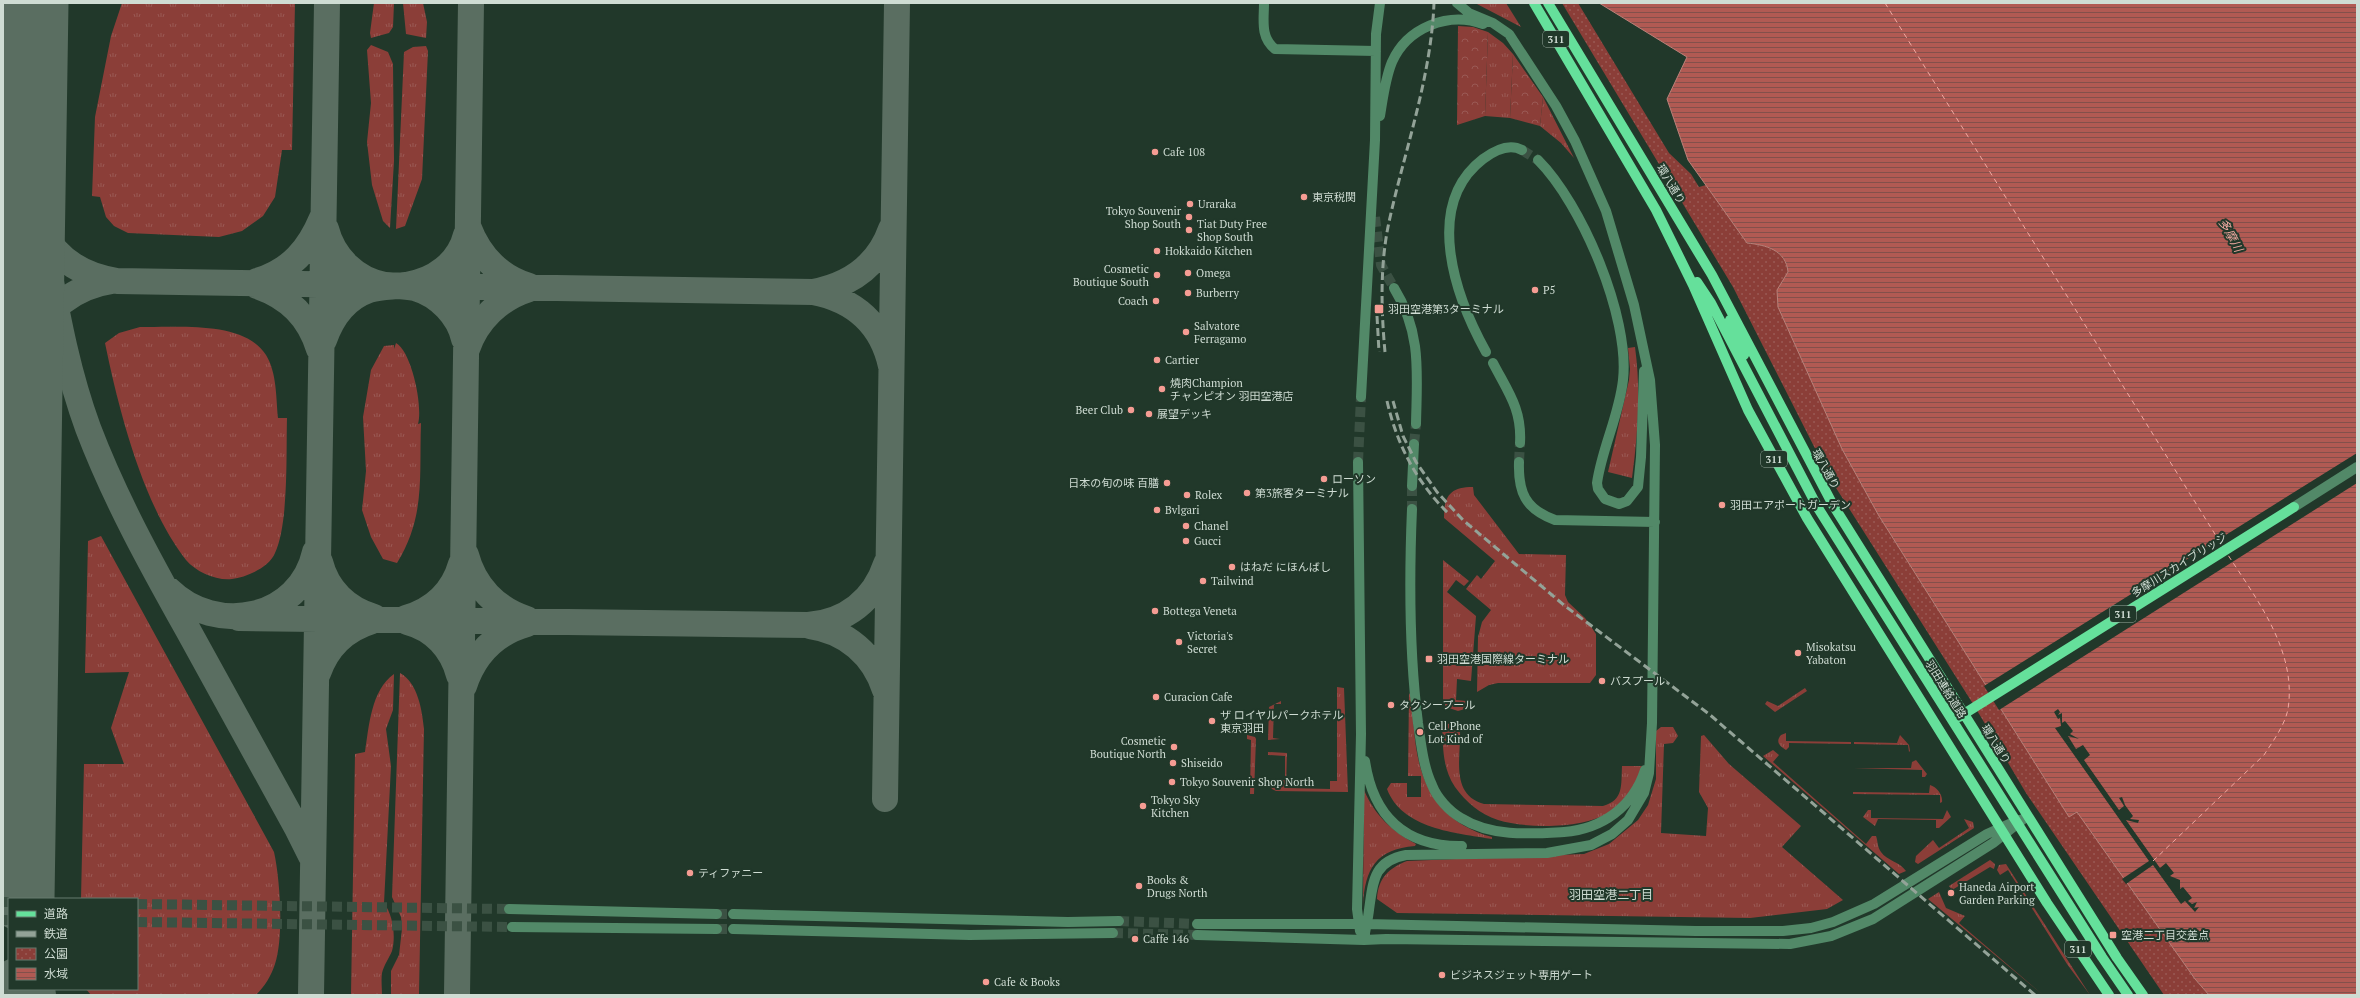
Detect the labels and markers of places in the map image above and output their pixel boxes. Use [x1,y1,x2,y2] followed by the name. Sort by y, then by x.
[1163,145,1205,159] place label: Cafe 108
[1150,147,1160,157] marker: Cafe 108
[1312,190,1356,204] place label: 東京税関
[1299,192,1309,202] marker: 東京税関
[1198,197,1237,211] place label: Uraraka
[1185,199,1195,209] marker: Uraraka
[1106,204,1182,231] place label: Tokyo Souvenir Shop South
[1184,212,1194,222] marker: Tokyo Souvenir Shop South
[1197,217,1268,244] place label: Tiat Duty Free Shop South
[1184,225,1194,235] marker: Tiat Duty Free Shop South
[1165,244,1253,258] place label: Hokkaido Kitchen
[1152,246,1162,256] marker: Hokkaido Kitchen
[1073,262,1150,289] place label: Cosmetic Boutique South
[1196,266,1231,280] place label: Omega
[1183,268,1193,278] marker: Omega
[1152,270,1162,280] marker: Cosmetic Boutique South
[1543,283,1556,297] place label: P5
[1530,285,1540,295] marker: P5
[1196,286,1239,300] place label: Burberry
[1183,288,1193,298] marker: Burberry
[1118,294,1149,308] place label: Coach
[1151,296,1161,306] marker: Coach
[1388,302,1504,316] place label: 羽田空港第3ターミナル
[1373,303,1385,315] marker: 羽田空港第3ターミナル
[1194,319,1246,346] place label: Salvatore Ferragamo
[1181,327,1191,337] marker: Salvatore Ferragamo
[1165,353,1200,367] place label: Cartier
[1152,355,1162,365] marker: Cartier
[1170,376,1294,403] place label: 燒肉Champion チャンピオン 羽田空港店
[1157,384,1167,394] marker: 燒肉Champion チャンピオン 羽田空港店
[1076,403,1123,417] place label: Beer Club
[1126,405,1136,415] marker: Beer Club
[1157,407,1212,421] place label: 展望デッキ
[1144,409,1154,419] marker: 展望デッキ
[1332,472,1376,486] place label: ローソン
[1319,474,1329,484] marker: ローソン
[1068,476,1159,490] place label: 日本の旬の味 百膳
[1162,478,1172,488] marker: 日本の旬の味 百膳
[1255,486,1349,500] place label: 第3旅客ターミナル
[1195,488,1223,502] place label: Rolex
[1242,488,1252,498] marker: 第3旅客ターミナル
[1182,490,1192,500] marker: Rolex
[1730,498,1851,512] place label: 羽田エアポートガーデン
[1717,500,1727,510] marker: 羽田エアポートガーデン
[1165,503,1200,517] place label: Bvlgari
[1152,505,1162,515] marker: Bvlgari
[1194,519,1228,533] place label: Chanel
[1181,521,1191,531] marker: Chanel
[1194,534,1221,548] place label: Gucci
[1181,536,1191,546] marker: Gucci
[1240,560,1331,574] place label: はねだ にほんばし
[1227,562,1237,572] marker: はねだ にほんばし
[1211,574,1254,588] place label: Tailwind
[1198,576,1208,586] marker: Tailwind
[1163,604,1237,618] place label: Bottega Veneta
[1150,606,1160,616] marker: Bottega Veneta
[1187,629,1233,656] place label: Victoria's Secret
[1174,637,1184,647] marker: Victoria's Secret
[1806,640,1857,667] place label: Misokatsu Yabaton
[1793,648,1803,658] marker: Misokatsu Yabaton
[1437,652,1569,666] place label: 羽田空港国際線ターミナル
[1424,654,1434,664] marker: 羽田空港国際線ターミナル
[1610,674,1665,688] place label: バスプール
[1597,676,1607,686] marker: バスプール
[1164,690,1233,704] place label: Curacion Cafe
[1151,692,1161,702] marker: Curacion Cafe
[1399,698,1475,712] place label: タクシープール
[1386,700,1396,710] marker: タクシープール
[1220,708,1343,735] place label: ザ ロイヤルパークホテル 東京羽田
[1207,716,1217,726] marker: ザ ロイヤルパークホテル 東京羽田
[1428,719,1484,746] place label: Cell Phone Lot Kind of
[1415,727,1425,737] marker: Cell Phone Lot Kind of
[1090,734,1167,761] place label: Cosmetic Boutique North
[1169,742,1179,752] marker: Cosmetic Boutique North
[1181,756,1222,770] place label: Shiseido
[1168,758,1178,768] marker: Shiseido
[1180,775,1315,789] place label: Tokyo Souvenir Shop North
[1167,777,1177,787] marker: Tokyo Souvenir Shop North
[1151,793,1201,820] place label: Tokyo Sky Kitchen
[1138,801,1148,811] marker: Tokyo Sky Kitchen
[698,866,763,880] place label: ティファニー
[685,868,695,878] marker: ティファニー
[1147,873,1208,900] place label: Books & Drugs North
[1959,880,2035,907] place label: Haneda Airport Garden Parking
[1134,881,1144,891] marker: Books & Drugs North
[1946,888,1956,898] marker: Haneda Airport Garden Parking
[2121,928,2209,942] place label: 空港二丁目交差点
[2108,930,2118,940] marker: 空港二丁目交差点
[1143,932,1189,946] place label: Caffe 146
[1130,934,1140,944] marker: Caffe 146
[1450,968,1593,982] place label: ビジネスジェット専用ゲート
[1437,970,1447,980] marker: ビジネスジェット専用ゲート
[994,975,1060,989] place label: Cafe & Books
[981,977,991,987] marker: Cafe & Books

